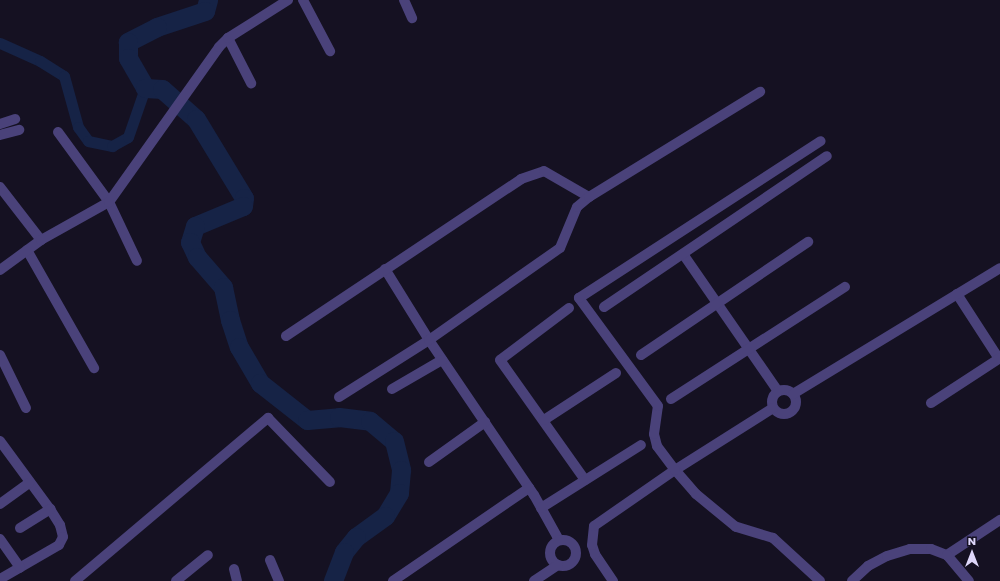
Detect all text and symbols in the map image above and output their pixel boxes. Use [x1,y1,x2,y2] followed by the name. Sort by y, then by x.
[952,533,992,573] north arrow
[968,533,976,549] text: N

